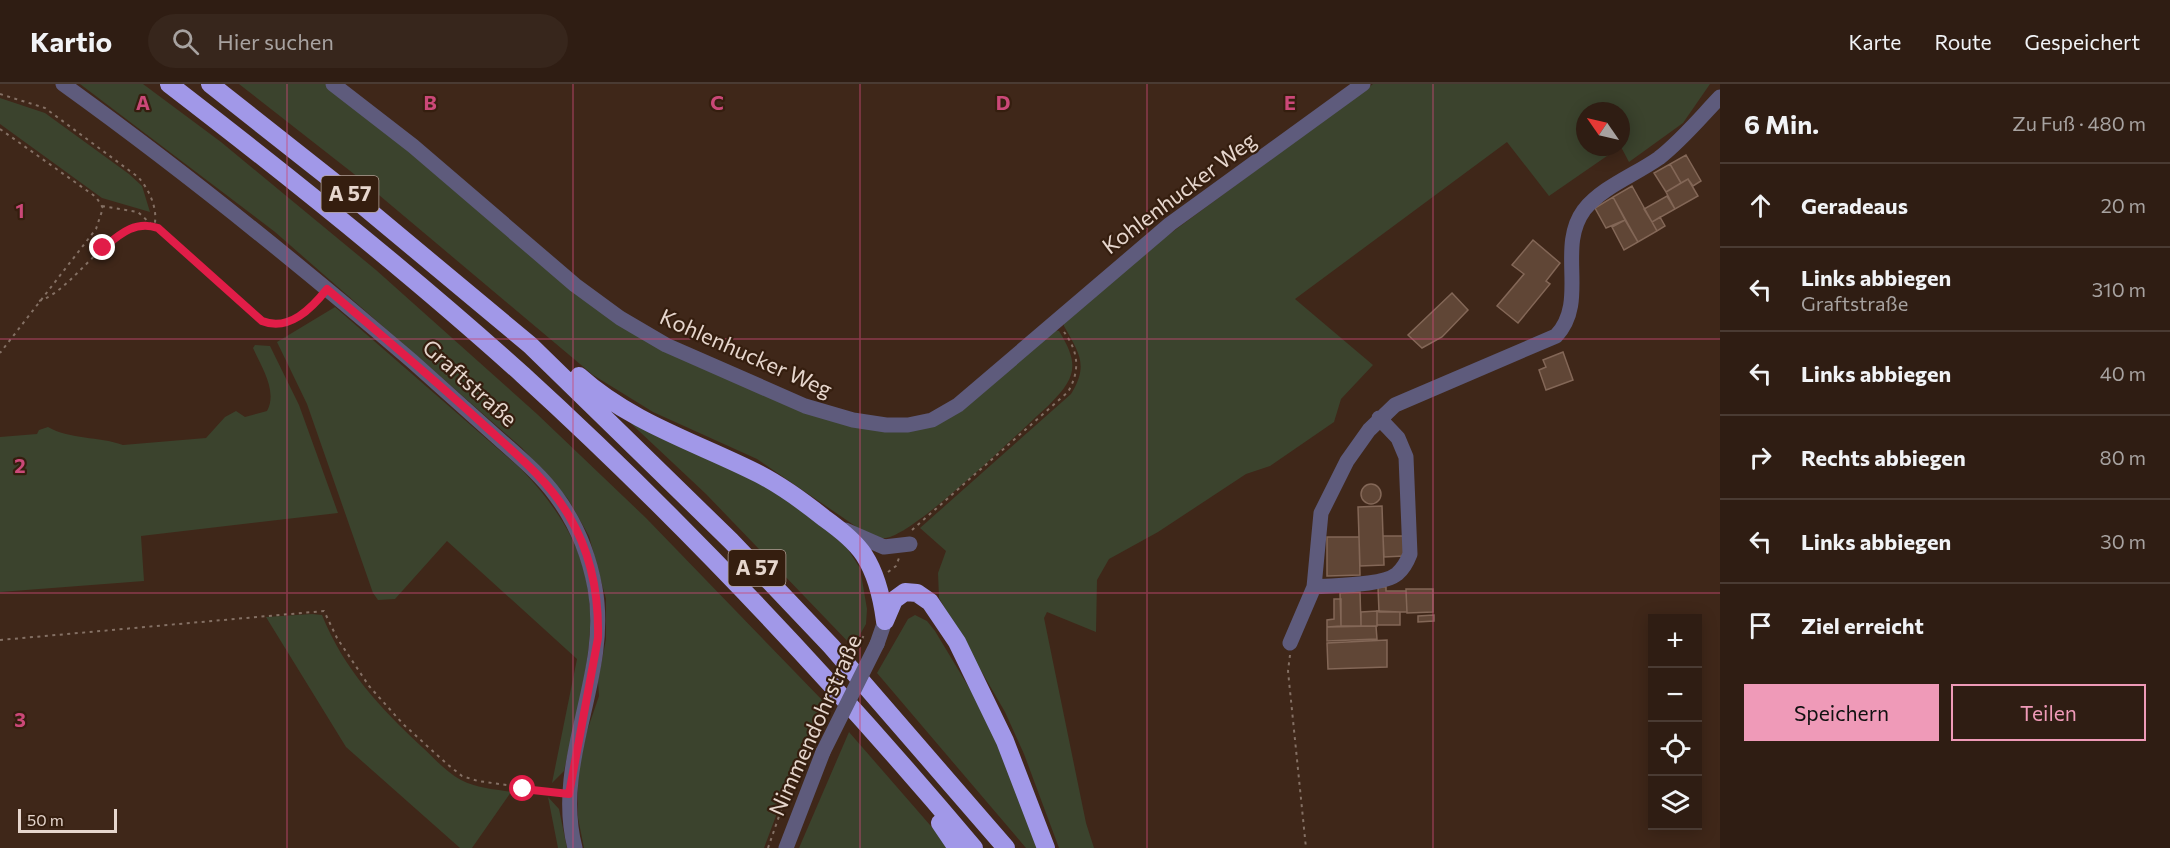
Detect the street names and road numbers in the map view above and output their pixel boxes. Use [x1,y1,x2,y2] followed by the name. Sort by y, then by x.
[1096,126,1261,259] street label: Kohlenhucker Weg
[322,176,378,212] road number: A 57
[656,302,837,403] street label: Kohlenhucker Weg
[417,333,523,432] street label: Graftstraße
[728,550,786,586] road number: A 57
[762,630,867,820] street label: Nimmendohrstraße

